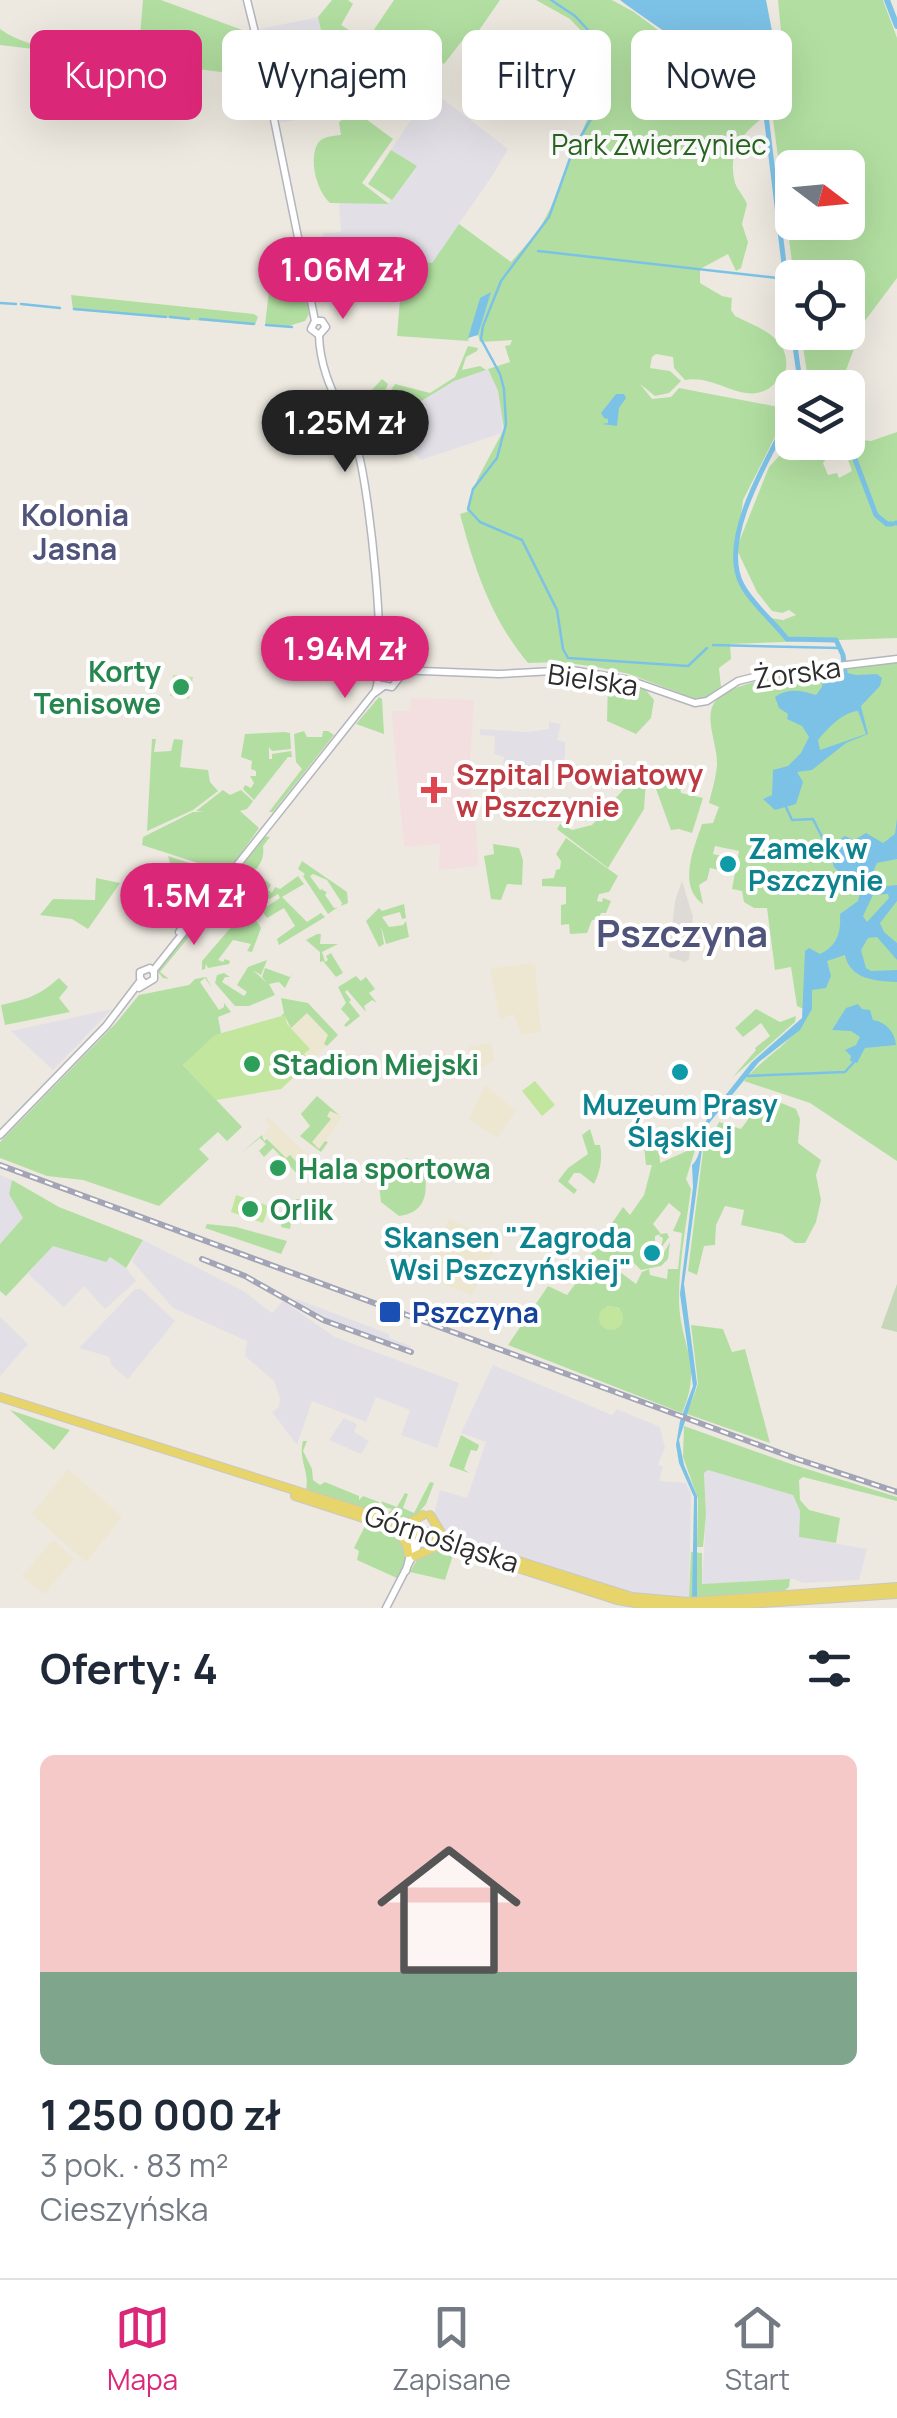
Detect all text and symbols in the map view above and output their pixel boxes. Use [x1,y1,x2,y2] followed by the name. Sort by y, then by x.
[30,30,202,120] chip: Kupno
[222,30,442,120] chip: Wynajem
[462,30,611,120] chip: Filtry
[631,30,792,120] chip: Nowe
[551,125,767,163] park label: Park Zwierzyniec
[775,150,865,240] north arrow
[775,150,865,460] map controls
[240,237,446,322] pin: 1.06M zł
[280,247,406,291] text: 1.06M zł
[775,260,865,350] button: locate
[775,370,865,460] button: layers
[242,390,448,475] pin: 1.25M zł
[284,400,406,444] text: 1.25M zł
[21,494,129,569] district label: Kolonia Jasna
[242,616,448,701] pin: 1.94M zł
[283,626,407,670] text: 1.94M zł
[751,647,843,697] street label: Żorska
[34,652,161,722] place label: Korty Tenisowe
[545,654,641,704] street label: Bielska
[170,676,192,698] marker: Korty Tenisowe
[456,755,703,825] place label: Szpital Powiatowy w Pszczynie
[421,777,447,803] marker: Szpital Powiatowy w Pszczynie
[748,829,883,899] place label: Zamek w Pszczynie
[717,853,739,875] marker: Zamek w Pszczynie
[102,863,286,948] pin: 1.5M zł
[142,873,246,917] text: 1.5M zł
[596,906,768,958] district label: Pszczyna
[272,1045,479,1083] place label: Stadion Miejski
[241,1053,263,1075] marker: Stadion Miejski
[669,1061,691,1083] marker: Muzeum Prasy Śląskiej
[582,1085,778,1155] place label: Muzeum Prasy Śląskiej
[298,1149,491,1187] place label: Hala sportowa
[267,1157,289,1179] marker: Hala sportowa
[270,1190,334,1228] place label: Orlik
[239,1198,261,1220] marker: Orlik
[384,1218,632,1288] place label: Skansen "Zagroda Wsi Pszczyńskiej"
[641,1242,663,1264] marker: Skansen "Zagroda Wsi Pszczyńskiej"
[412,1293,539,1331] place label: Pszczyna
[377,1299,403,1325] marker: Pszczyna
[360,1495,524,1581] street label: Górnośląska
[40,1639,218,1697] text: Oferty: 4
[802,1641,857,1696] icon: filters
[359,1820,539,2000] icon: home
[40,2085,281,2143] text: 1 250 000 zł
[40,2143,229,2187] text: 3 pok. · 83 m²
[40,2187,209,2231] text: Cieszyńska
[107,2300,178,2398] tab: Mapa
[392,2300,511,2398] tab: Zapisane
[725,2300,790,2398] tab: Start

